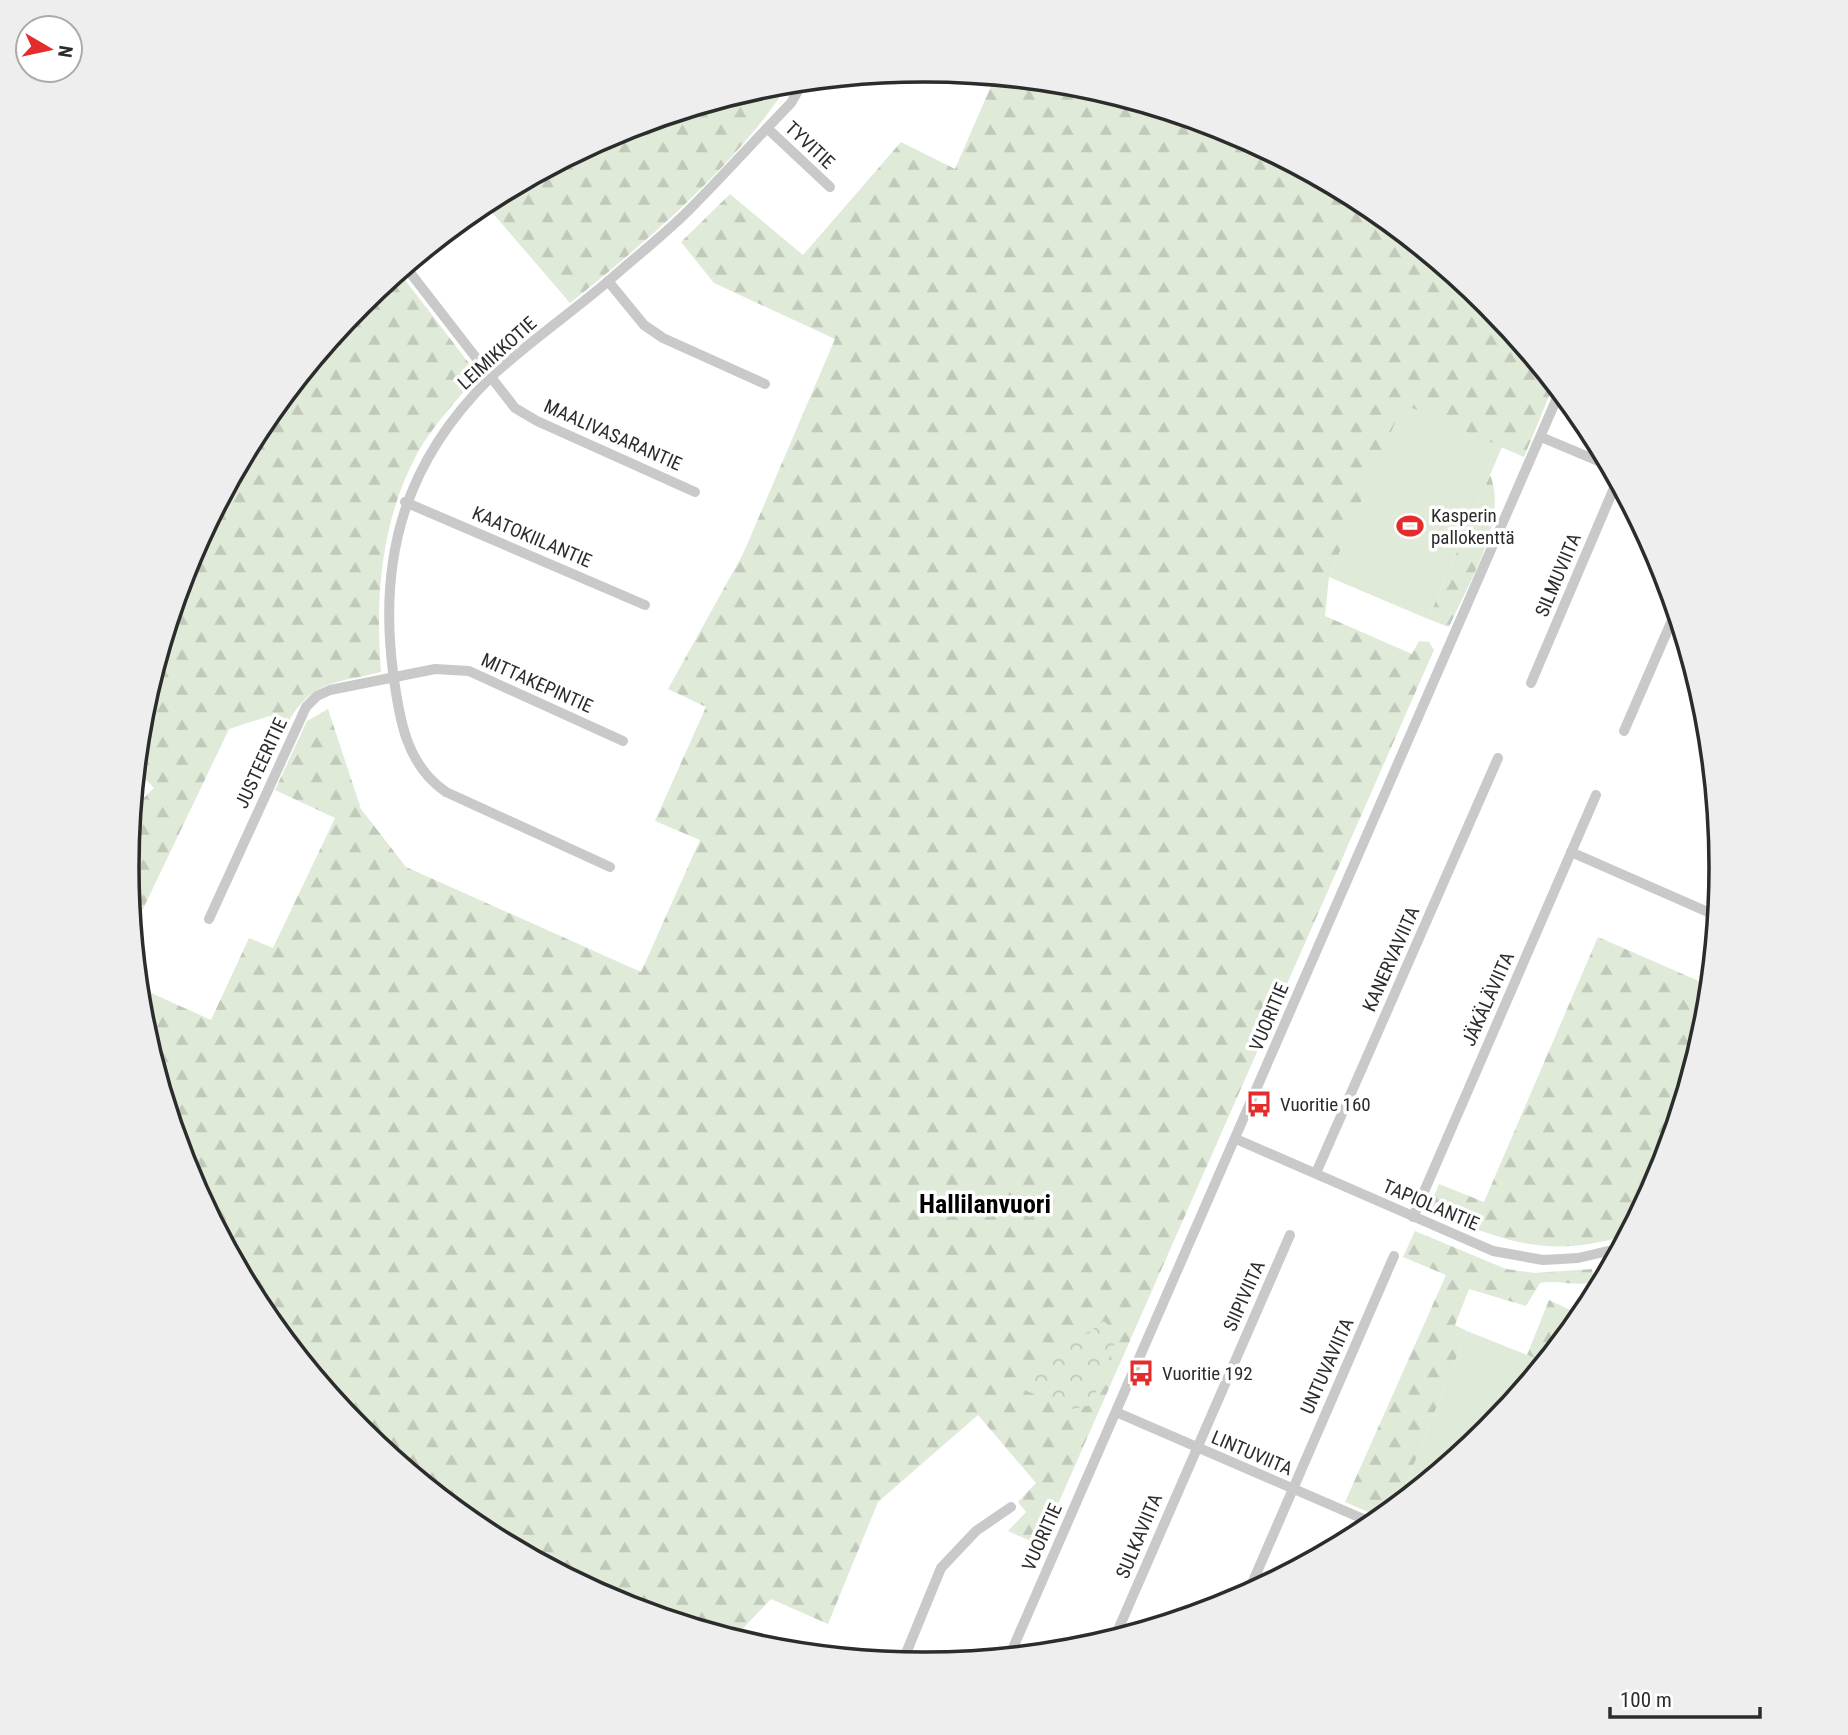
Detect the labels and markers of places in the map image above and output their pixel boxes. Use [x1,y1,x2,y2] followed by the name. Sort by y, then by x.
[1431,504,1515,549] place label: Kasperin pallokenttä
[1395,511,1425,541] sports icon: Kasperin pallokenttä
[1244,1089,1274,1119] bus stop icon: Vuoritie 160
[1280,1093,1371,1116] place label: Vuoritie 160
[1126,1358,1156,1388] bus stop icon: Vuoritie 192
[1162,1362,1253,1385] place label: Vuoritie 192

